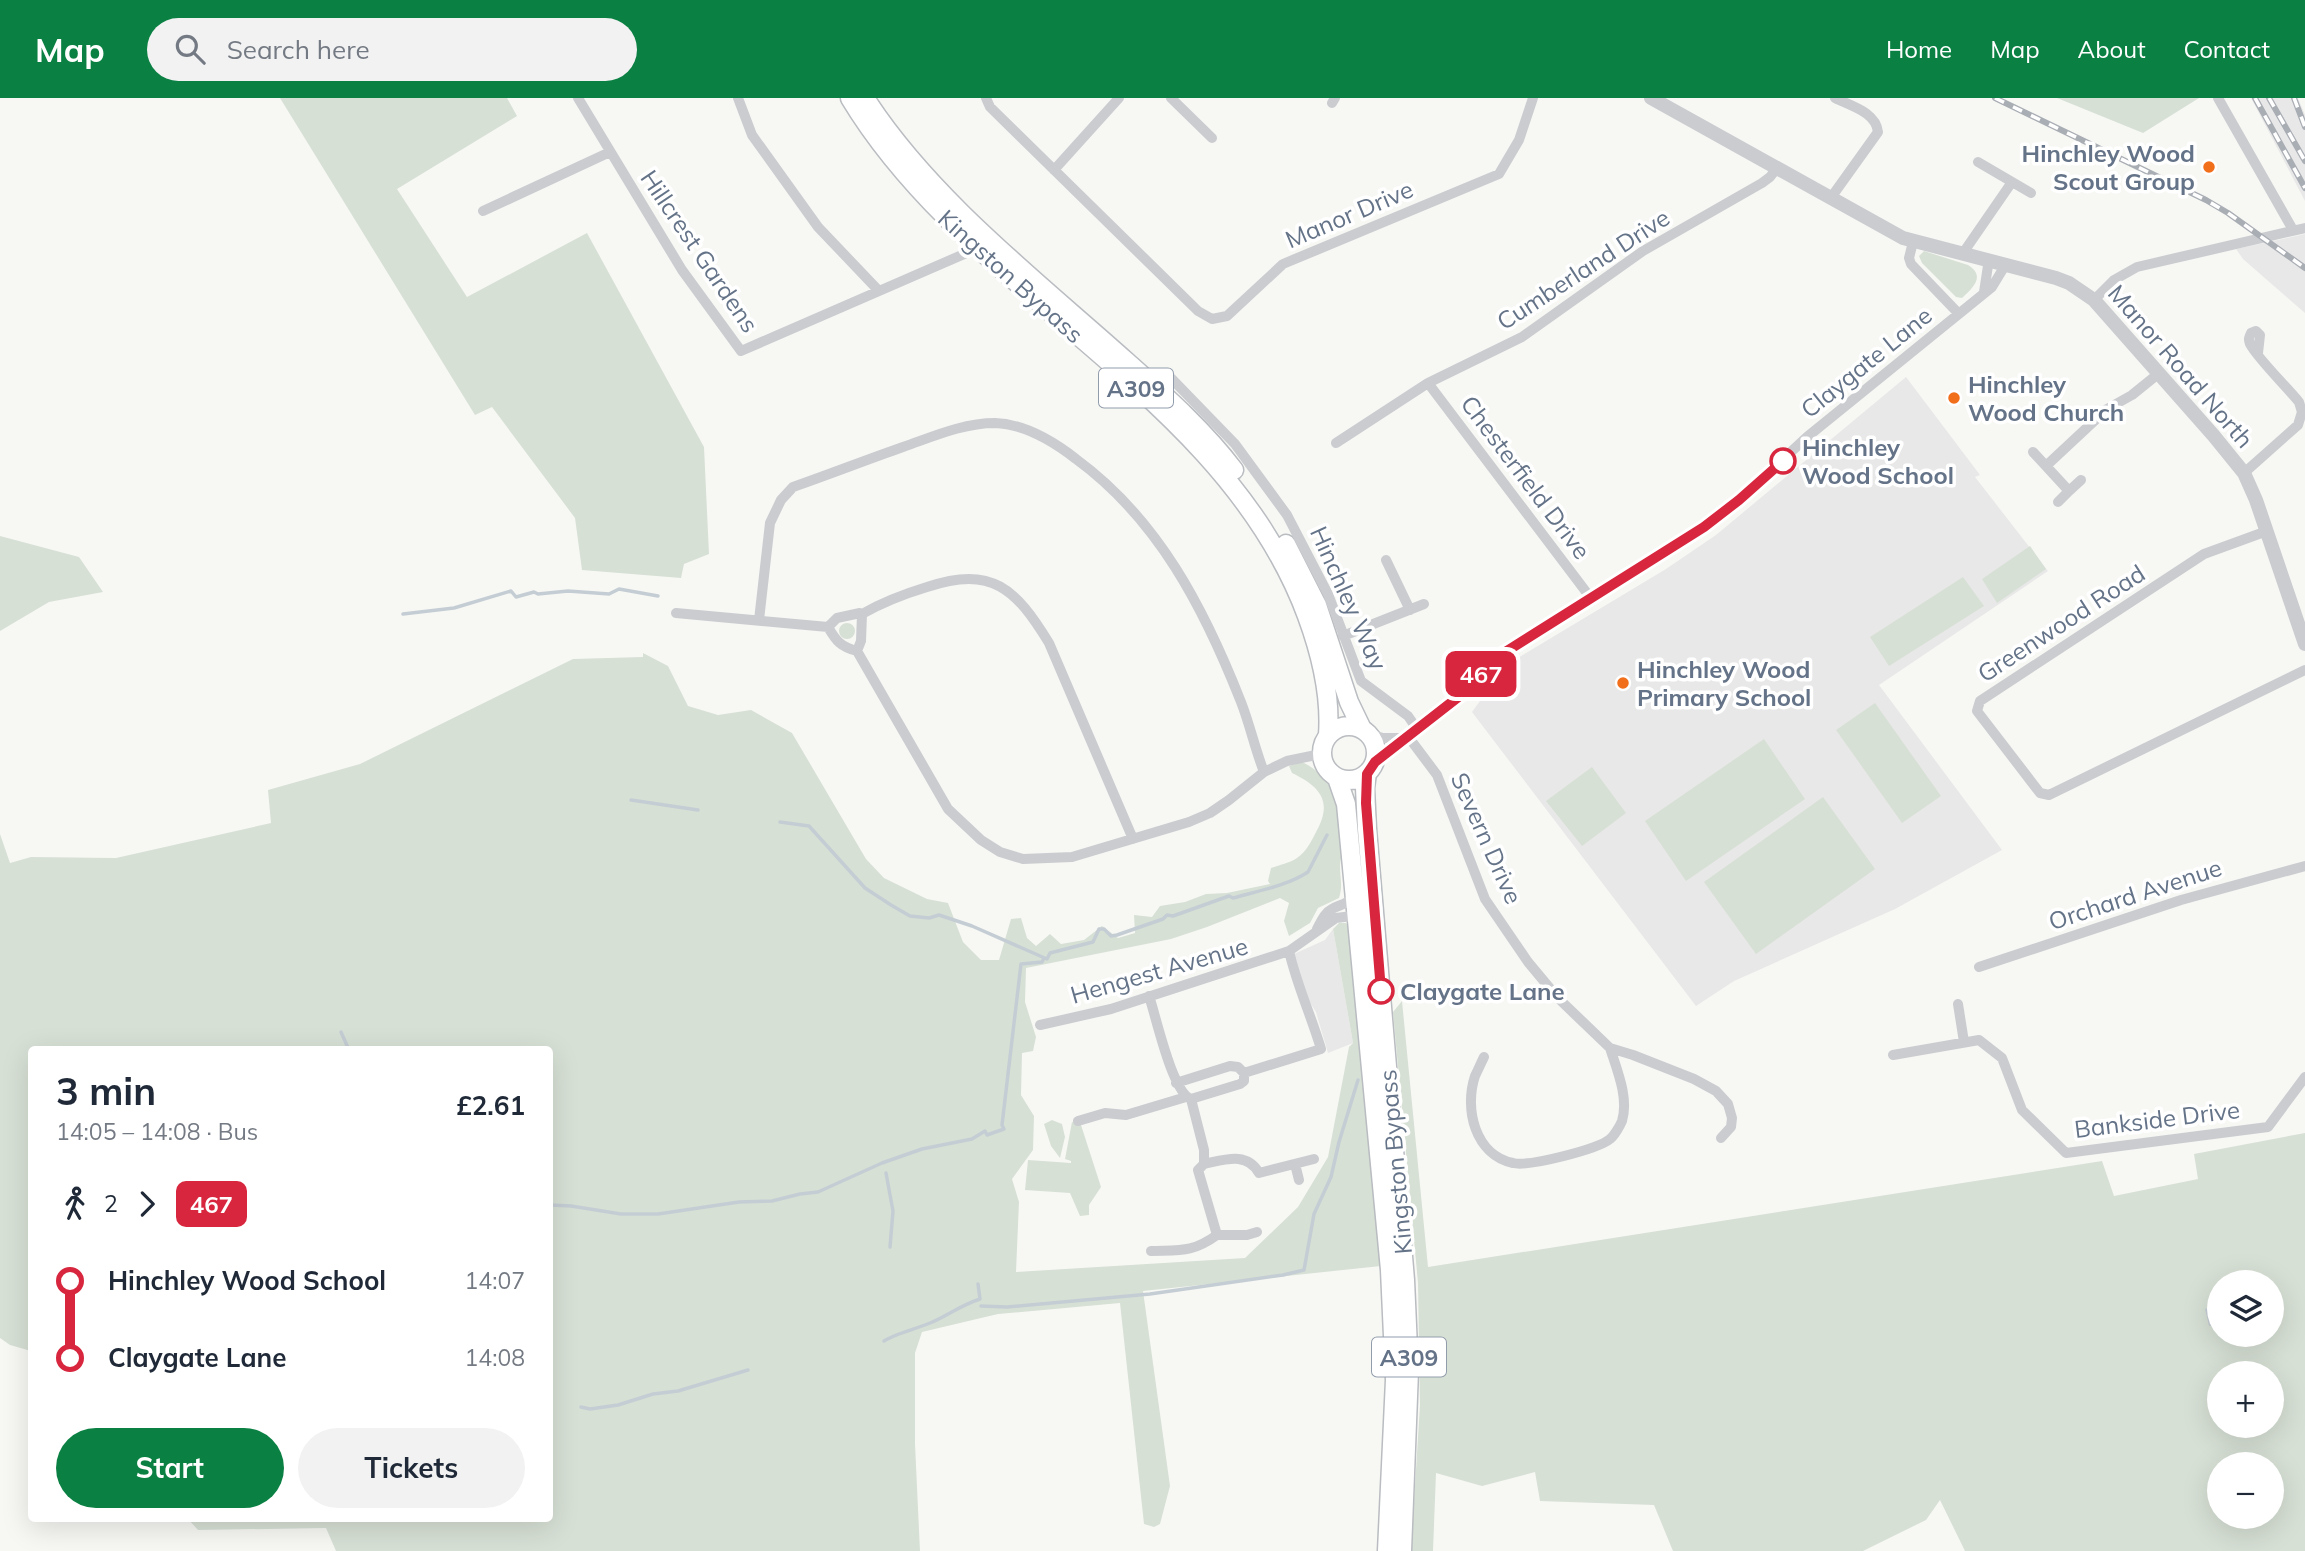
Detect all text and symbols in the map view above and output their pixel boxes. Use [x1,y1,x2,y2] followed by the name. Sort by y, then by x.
[147,18,637,81] search box
[35,29,105,70] text: Map
[171,30,209,68] icon: search
[227,33,370,66] text: Search here
[1886,34,1952,64] text: Home
[1990,34,2040,64] text: Map
[2078,34,2146,64] text: About
[2184,34,2270,64] text: Contact
[2022,138,2195,196] place label: Hinchley Wood Scout Group
[2201,159,2217,175] marker: Hinchley Wood Scout Group
[635,164,765,338] street label: Hillcrest Gardens
[1281,174,1417,254] street label: Manor Drive
[1491,202,1675,336] street label: Cumberland Drive
[932,203,1090,349] street label: Kingston Bypass
[2102,278,2260,454] street label: Manor Road North
[1794,300,1938,424] street label: Claygate Lane
[1099,368,1173,408] road number: A309
[1968,369,2124,427] place label: Hinchley Wood Church
[1455,389,1597,565] street label: Chesterfield Drive
[1946,390,1962,406] marker: Hinchley Wood Church
[1802,432,1954,490] place label: Hinchley Wood School
[1770,448,1796,474] marker: Hinchley Wood School
[1304,522,1394,675] street label: Hinchley Way
[1972,558,2150,688] street label: Greenwood Road
[1441,651,1521,697] line badge: 467
[1637,654,1811,712] place label: Hinchley Wood Primary School
[1459,659,1503,689] text: 467
[1615,675,1631,691] marker: Hinchley Wood Primary School
[1445,768,1529,908] street label: Severn Drive
[2045,852,2225,936] street label: Orchard Avenue
[1067,930,1251,1010] street label: Hengest Avenue
[1400,976,1565,1006] place label: Claygate Lane
[1368,978,1394,1004] marker: Claygate Lane
[56,1067,156,1115] text: 3 min
[1372,1068,1418,1256] street label: Kingston Bypass
[456,1089,525,1122] text: £2.61
[2073,1094,2241,1144] street label: Bankside Drive
[56,1117,258,1146] text: 14:05 – 14:08 · Bus
[56,1185,94,1223] icon: walk
[128,1185,166,1223] icon: forward
[104,1189,118,1218] text: 2
[190,1189,233,1219] text: 467
[108,1264,386,1297] text: Hinchley Wood School
[465,1266,525,1295] text: 14:07
[2207,1270,2284,1529] map controls
[2207,1270,2284,1347] button: layers
[1372,1338,1446,1376] road number: A309
[108,1341,286,1374] text: Claygate Lane
[465,1343,525,1372] text: 14:08
[2207,1361,2284,1438] button: +
[56,1428,284,1508] button: Start
[298,1428,525,1508] button: Tickets
[2207,1452,2284,1529] button: −

